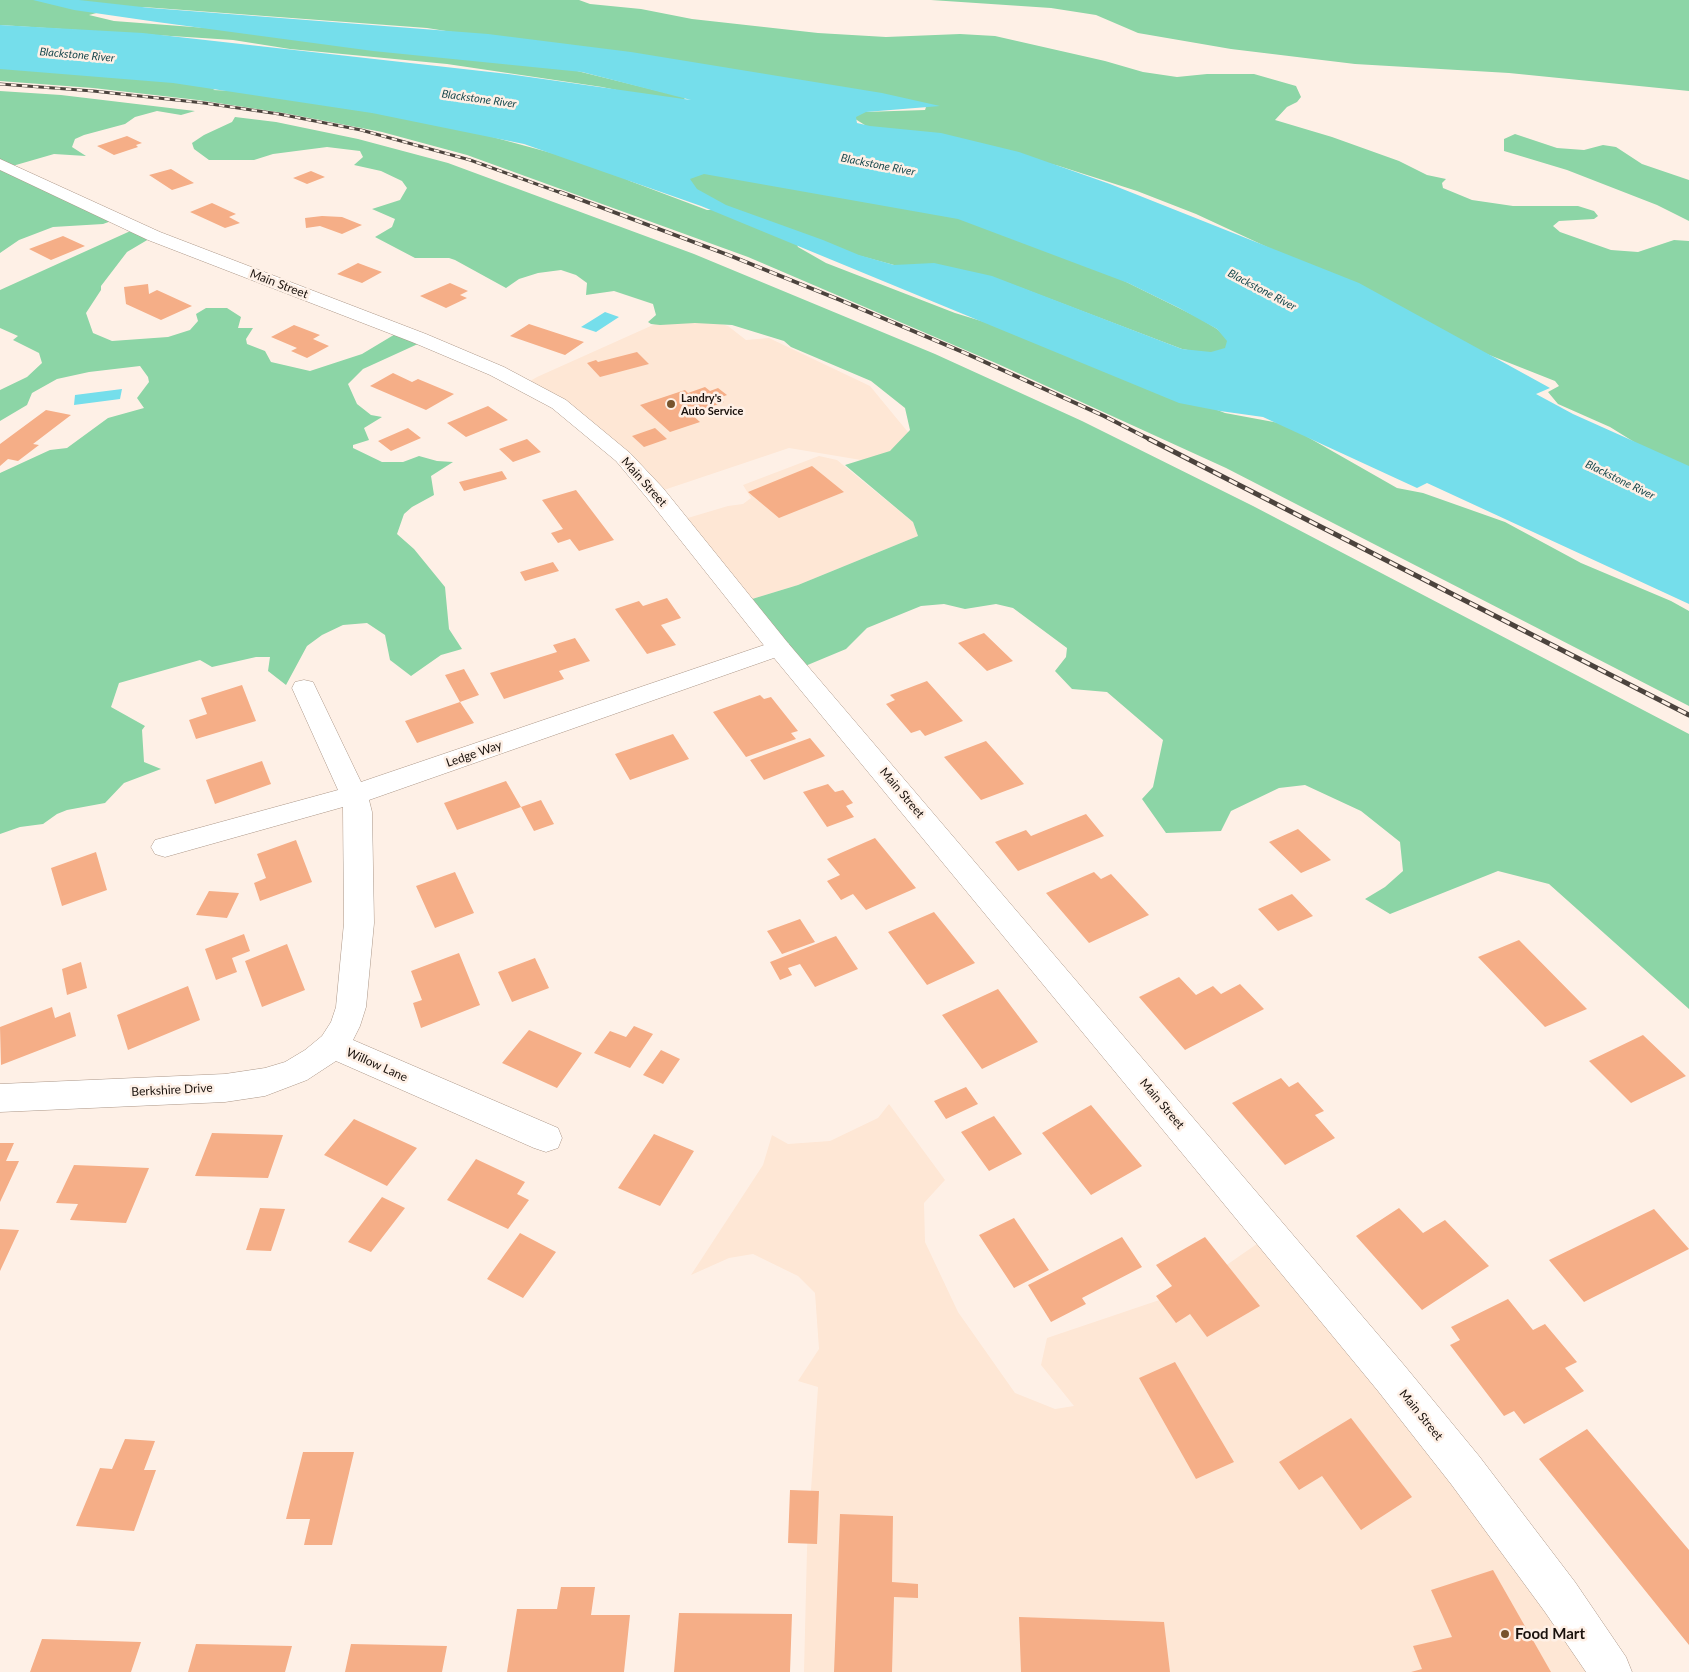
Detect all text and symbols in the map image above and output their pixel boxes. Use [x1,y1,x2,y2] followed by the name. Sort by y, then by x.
[39,45,115,65] water label: Blackstone River
[441,87,517,111] water label: Blackstone River
[840,151,916,179] water label: Blackstone River
[248,266,310,302] street label: Main Street
[1226,266,1298,314] water label: Blackstone River
[681,391,743,417] place label: Landry's Auto Service
[665,398,677,410] marker: Landry's Auto Service
[618,454,670,510] street label: Main Street
[1583,458,1657,502] water label: Blackstone River
[444,738,504,770] street label: Ledge Way
[877,765,927,821] street label: Main Street
[344,1045,410,1085] street label: Willow Lane
[1137,1076,1187,1132] street label: Main Street
[131,1081,213,1099] street label: Berkshire Drive
[1396,1387,1446,1443] street label: Main Street
[1515,1625,1585,1643] place label: Food Mart
[1499,1628,1511,1640] marker: Food Mart

